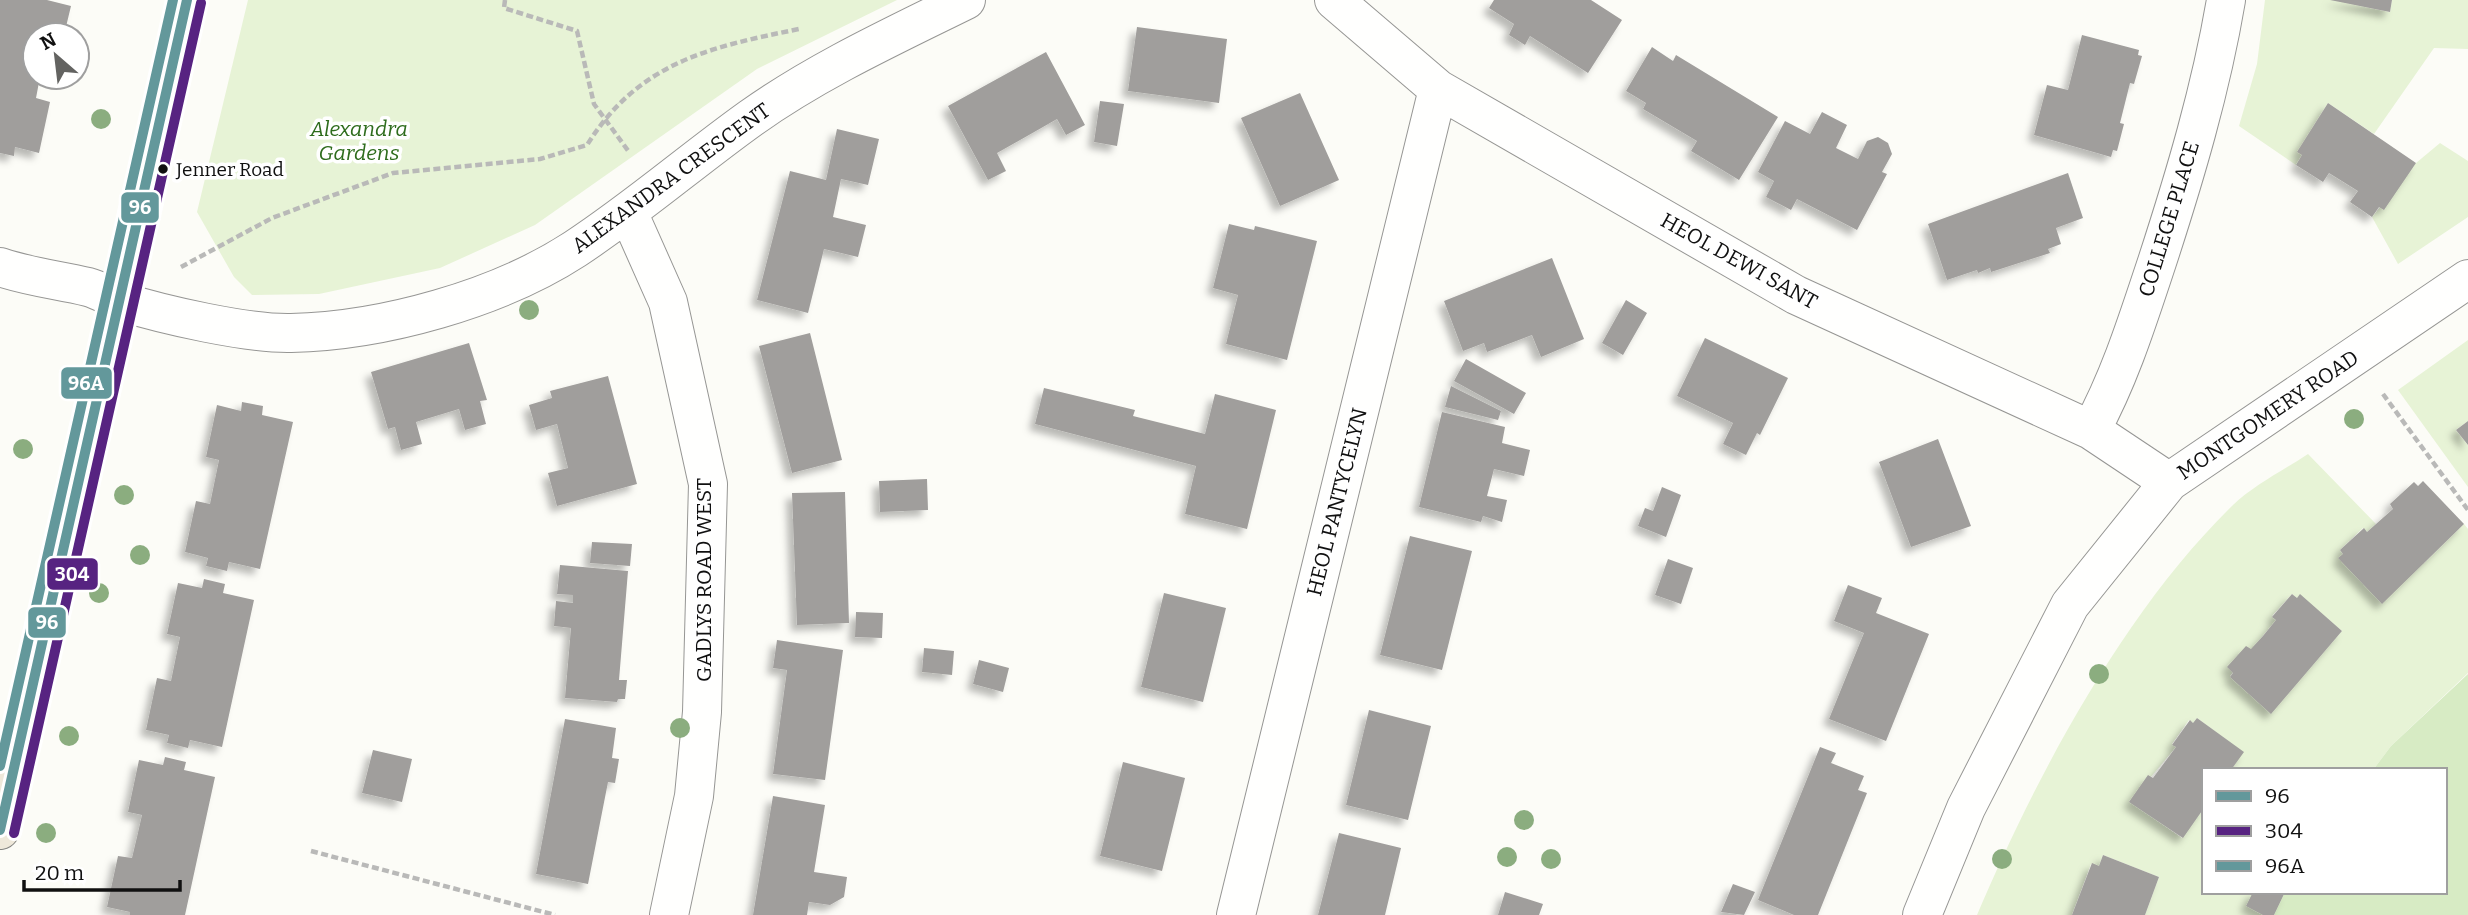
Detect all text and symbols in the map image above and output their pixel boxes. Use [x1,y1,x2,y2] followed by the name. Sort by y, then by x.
[21,21,91,91] north arrow
[36,28,60,55] text: N
[567,97,775,259] street label: ALEXANDRA CRESCENT
[309,116,408,166] park label: Alexandra Gardens
[2133,138,2205,300] street label: COLLEGE PLACE
[175,158,284,181] place label: Jenner Road
[156,162,170,176] marker: Jenner Road
[120,191,160,224] line badge: 96
[129,196,151,219] text: 96
[1656,207,1822,315] street label: HEOL DEWI SANT
[2172,345,2364,485] street label: MONTGOMERY ROAD
[60,366,113,400] line badge: 96A
[68,372,104,395] text: 96A
[1301,405,1373,599] street label: HEOL PANTYCELYN
[691,478,717,682] street label: GADLYS ROAD WEST
[46,557,99,591] line badge: 304
[55,563,90,586] text: 304
[27,606,67,639] line badge: 96
[36,611,58,634] text: 96
[2202,768,2447,894] legend
[2265,783,2290,809] text: 96
[2265,818,2303,844] text: 304
[24,848,180,892] scale bar
[2265,853,2305,879] text: 96A
[35,860,84,886] text: 20 m

